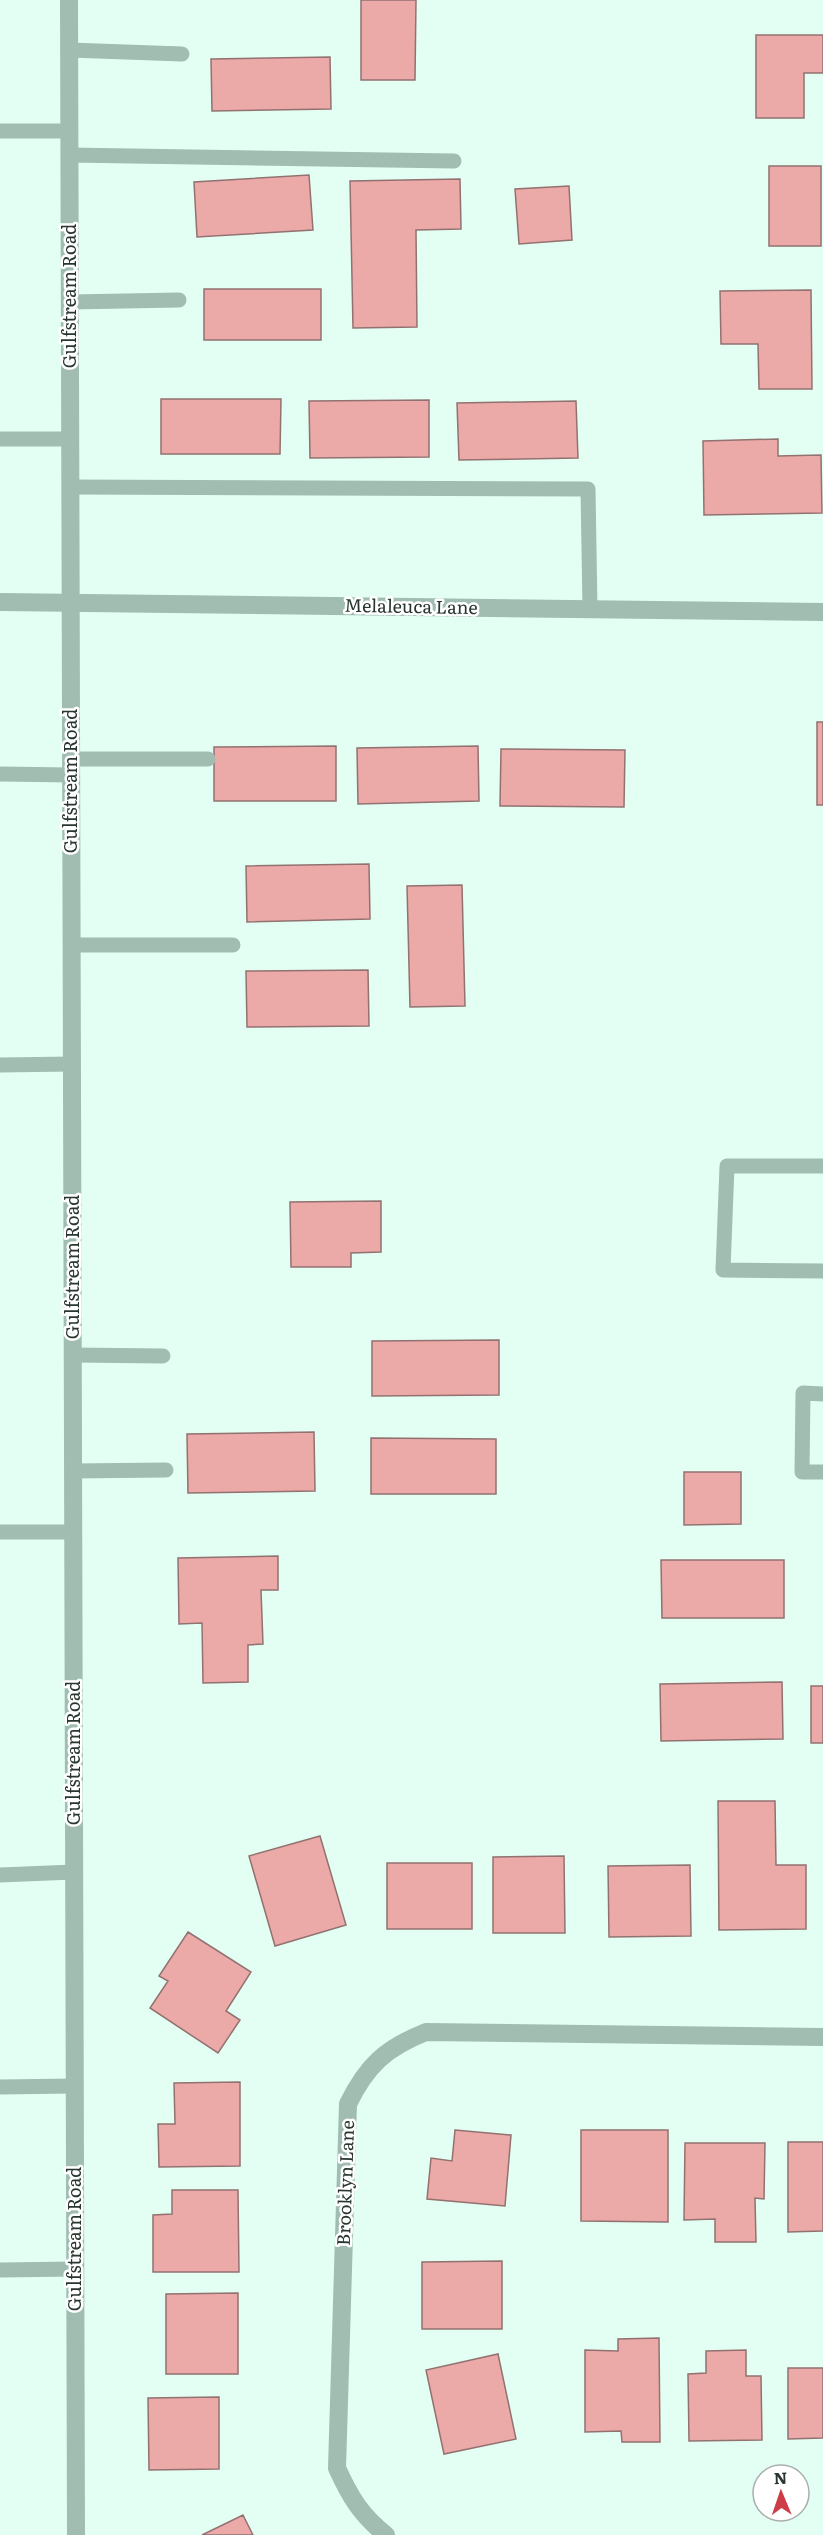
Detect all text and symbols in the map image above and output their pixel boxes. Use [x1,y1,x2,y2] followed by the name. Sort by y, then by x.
[55,224,82,368] street label: Gulfstream Road
[344,591,478,620] street label: Melaleuca Lane
[56,709,83,853] street label: Gulfstream Road
[58,1195,85,1339] street label: Gulfstream Road
[59,1681,86,1825] street label: Gulfstream Road
[329,2120,360,2246] street label: Brooklyn Lane
[60,2167,87,2311] street label: Gulfstream Road
[751,2463,811,2523] north arrow
[773,2465,788,2489] text: N

